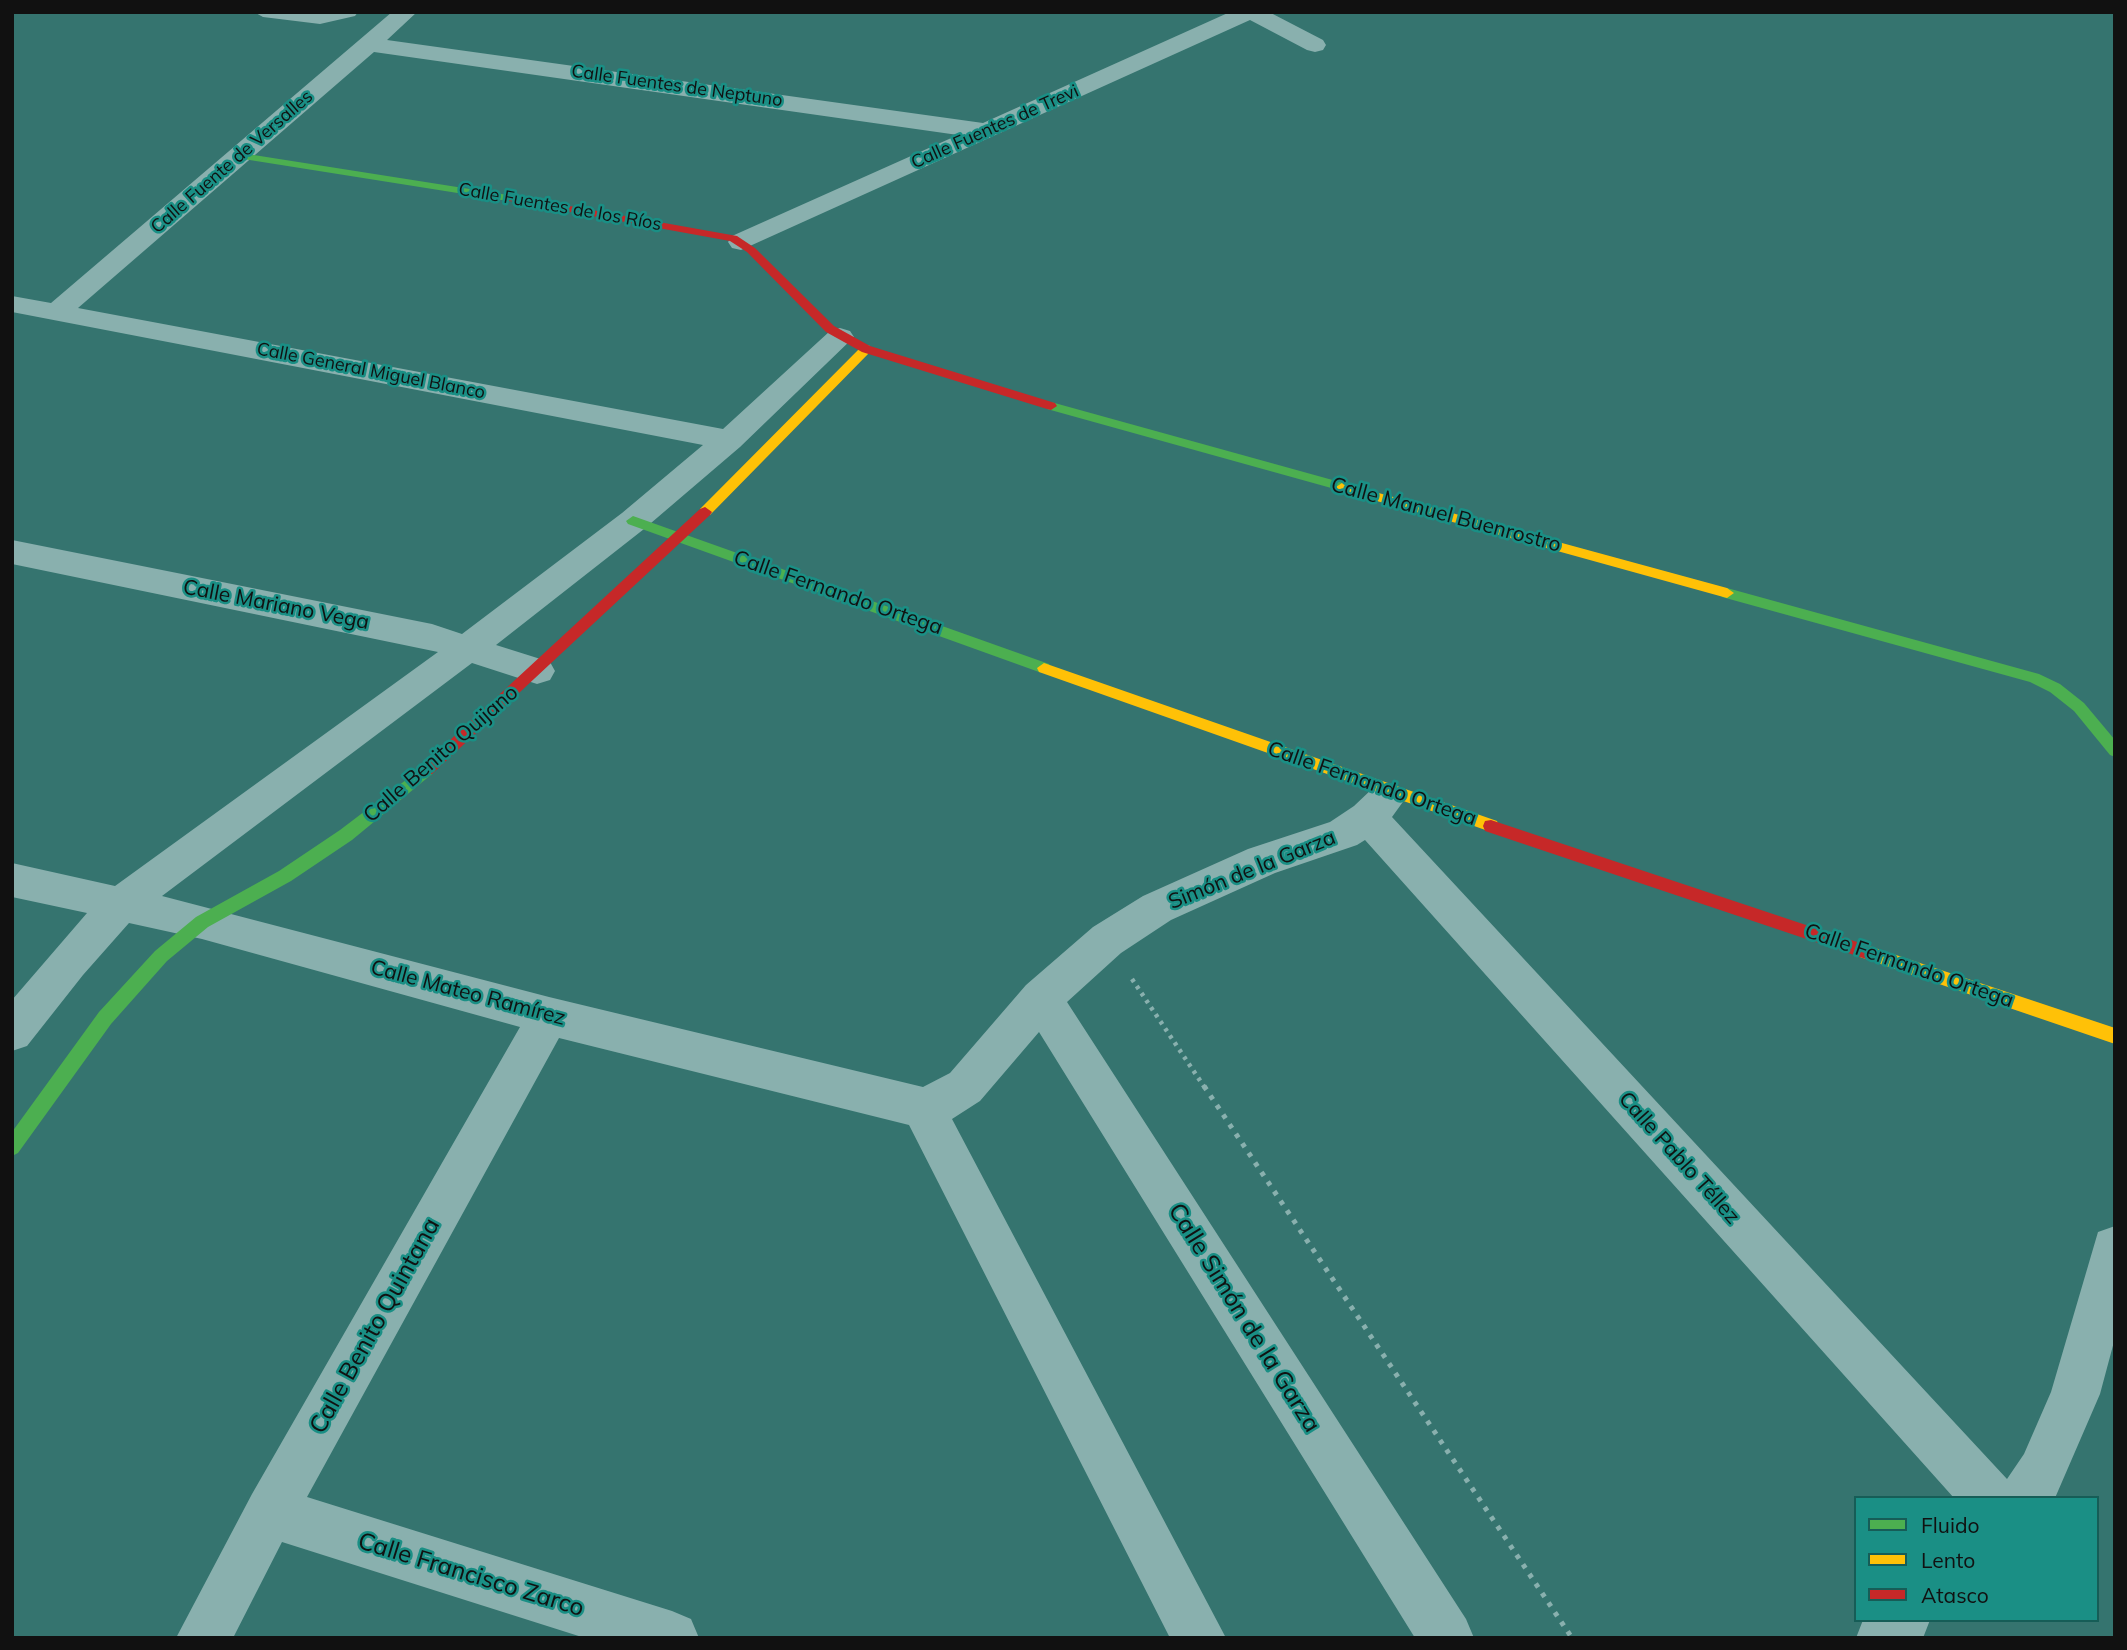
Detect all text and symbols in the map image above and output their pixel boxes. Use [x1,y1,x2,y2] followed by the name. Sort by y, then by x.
[570,60,784,112] street label: Calle Fuentes de Neptuno
[908,80,1082,174] street label: Calle Fuentes de Trevi
[147,86,317,238] street label: Calle Fuente de Versalles
[457,179,663,235] street label: Calle Fuentes de los Ríos
[255,338,487,404] street label: Calle General Miguel Blanco
[1328,472,1564,558] street label: Calle Manuel Buenrostro
[730,545,946,641] street label: Calle Fernando Ortega
[181,575,371,635] street label: Calle Mariano Vega
[359,680,523,828] street label: Calle Benito Quijano
[1264,736,1480,832] street label: Calle Fernando Ortega
[1165,825,1339,915] street label: Simón de la Garza
[1801,918,2017,1014] street label: Calle Fernando Ortega
[368,955,568,1031] street label: Calle Mateo Ramírez
[1613,1087,1745,1229] street label: Calle Pablo Téllez
[1162,1198,1326,1438] street label: Calle Simón de la Garza
[304,1213,446,1439] street label: Calle Benito Quintana
[1854,1496,2099,1622] legend
[1921,1512,1980,1538] text: Fluido
[354,1527,588,1623] street label: Calle Francisco Zarco
[1921,1547,1975,1573] text: Lento
[1921,1582,1989,1608] text: Atasco

